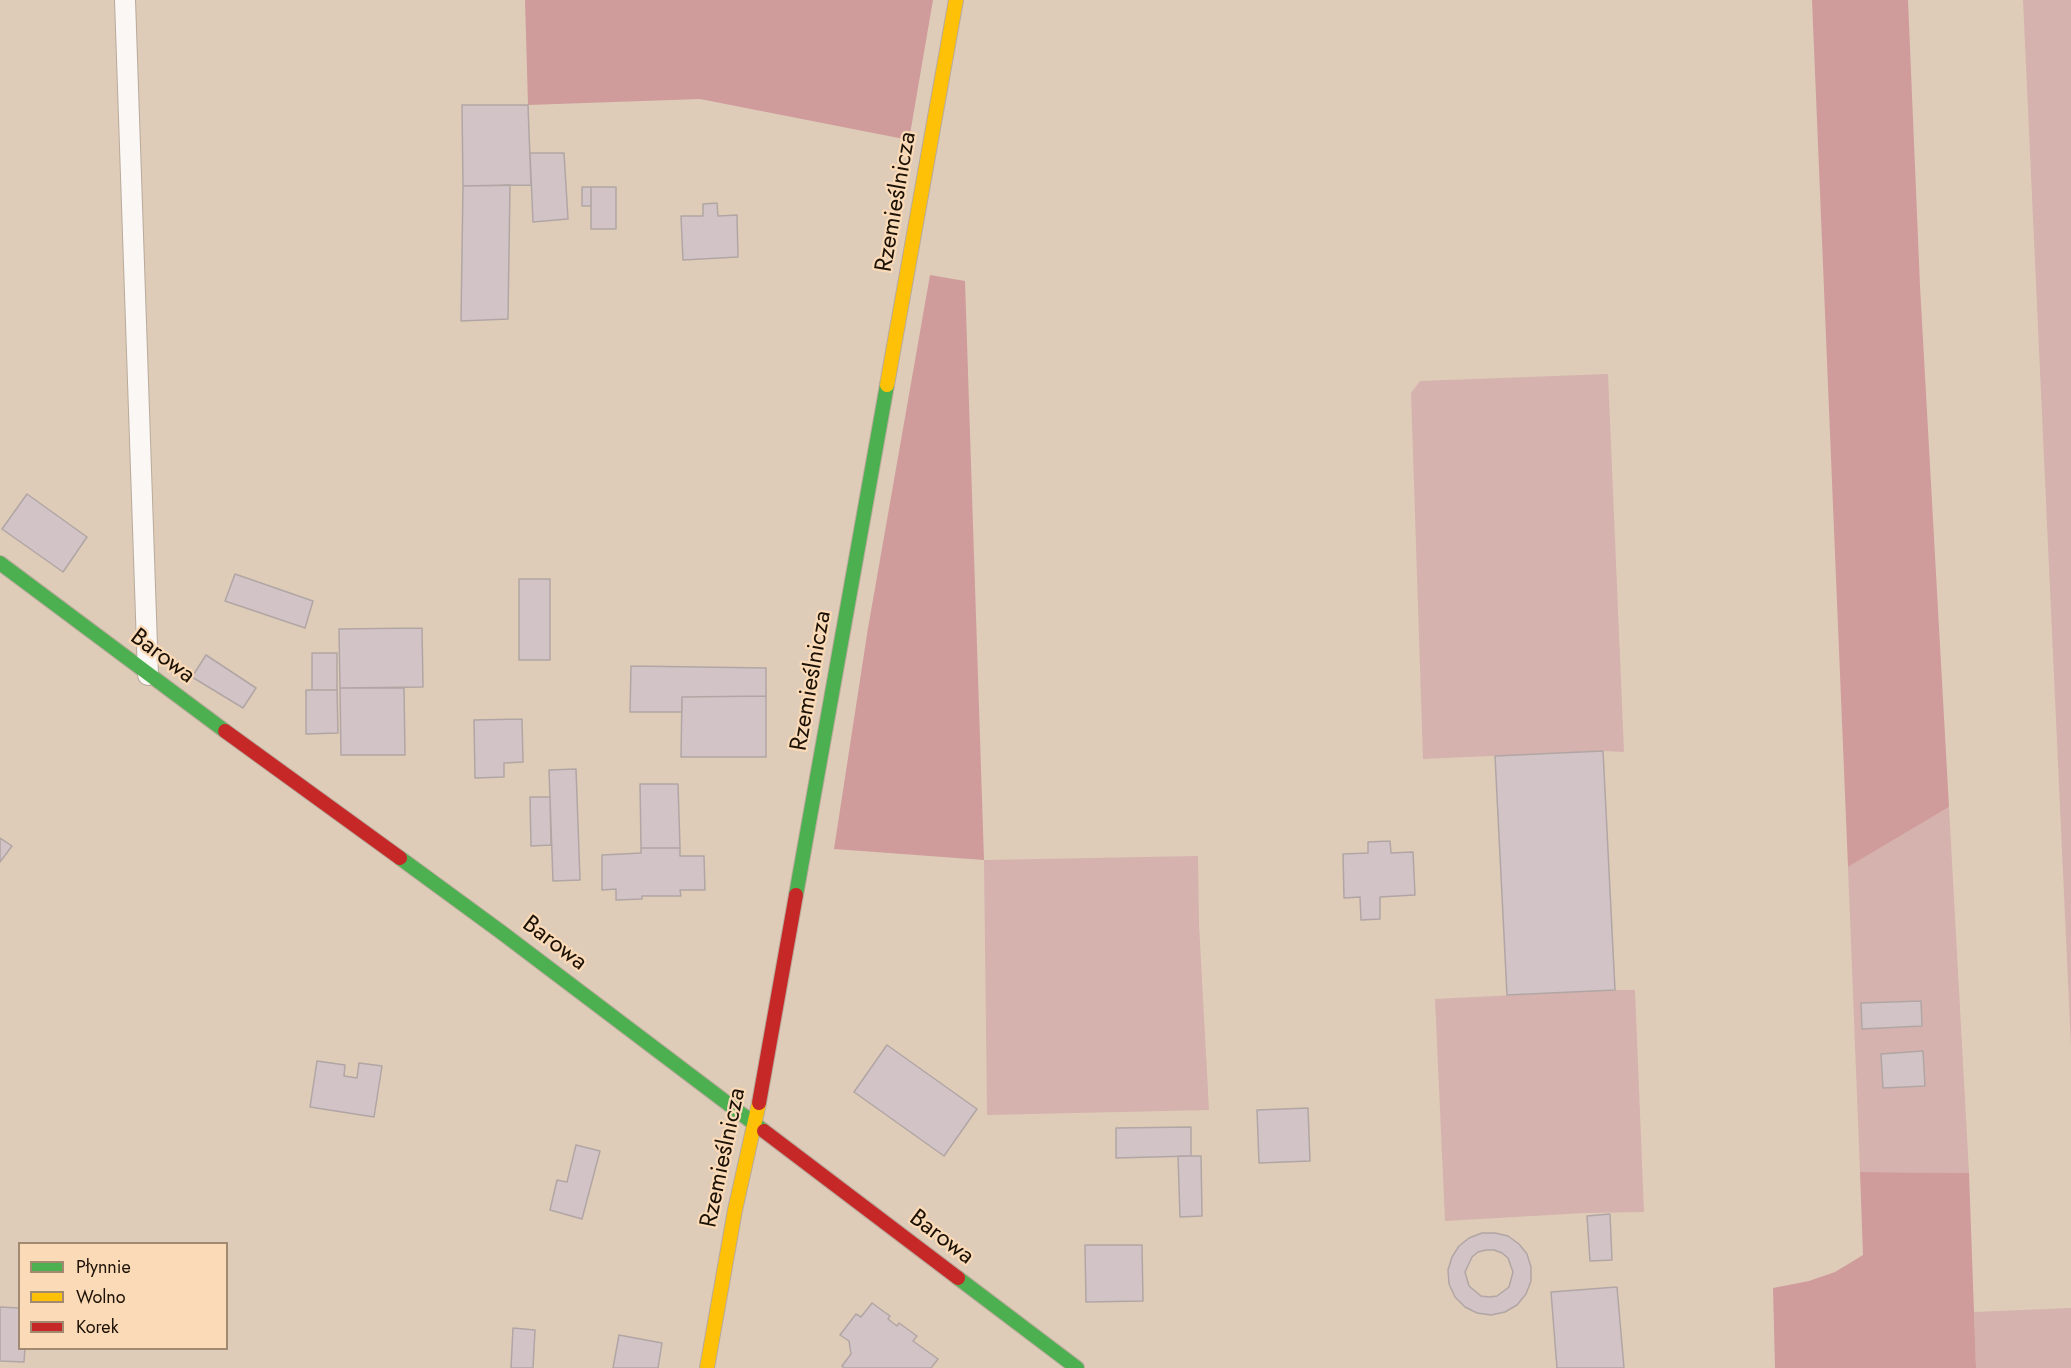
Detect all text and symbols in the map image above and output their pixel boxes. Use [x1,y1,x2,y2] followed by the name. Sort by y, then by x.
[870,130,924,274] street label: Rzemieślnicza
[785,609,839,753] street label: Rzemieślnicza
[124,623,200,691] street label: Barowa
[516,910,592,978] street label: Barowa
[695,1086,753,1230] street label: Rzemieślnicza
[903,1204,979,1272] street label: Barowa
[18,1242,228,1350] legend
[76,1254,131,1280] text: Płynnie
[76,1284,126,1310] text: Wolno
[76,1314,119,1340] text: Korek

